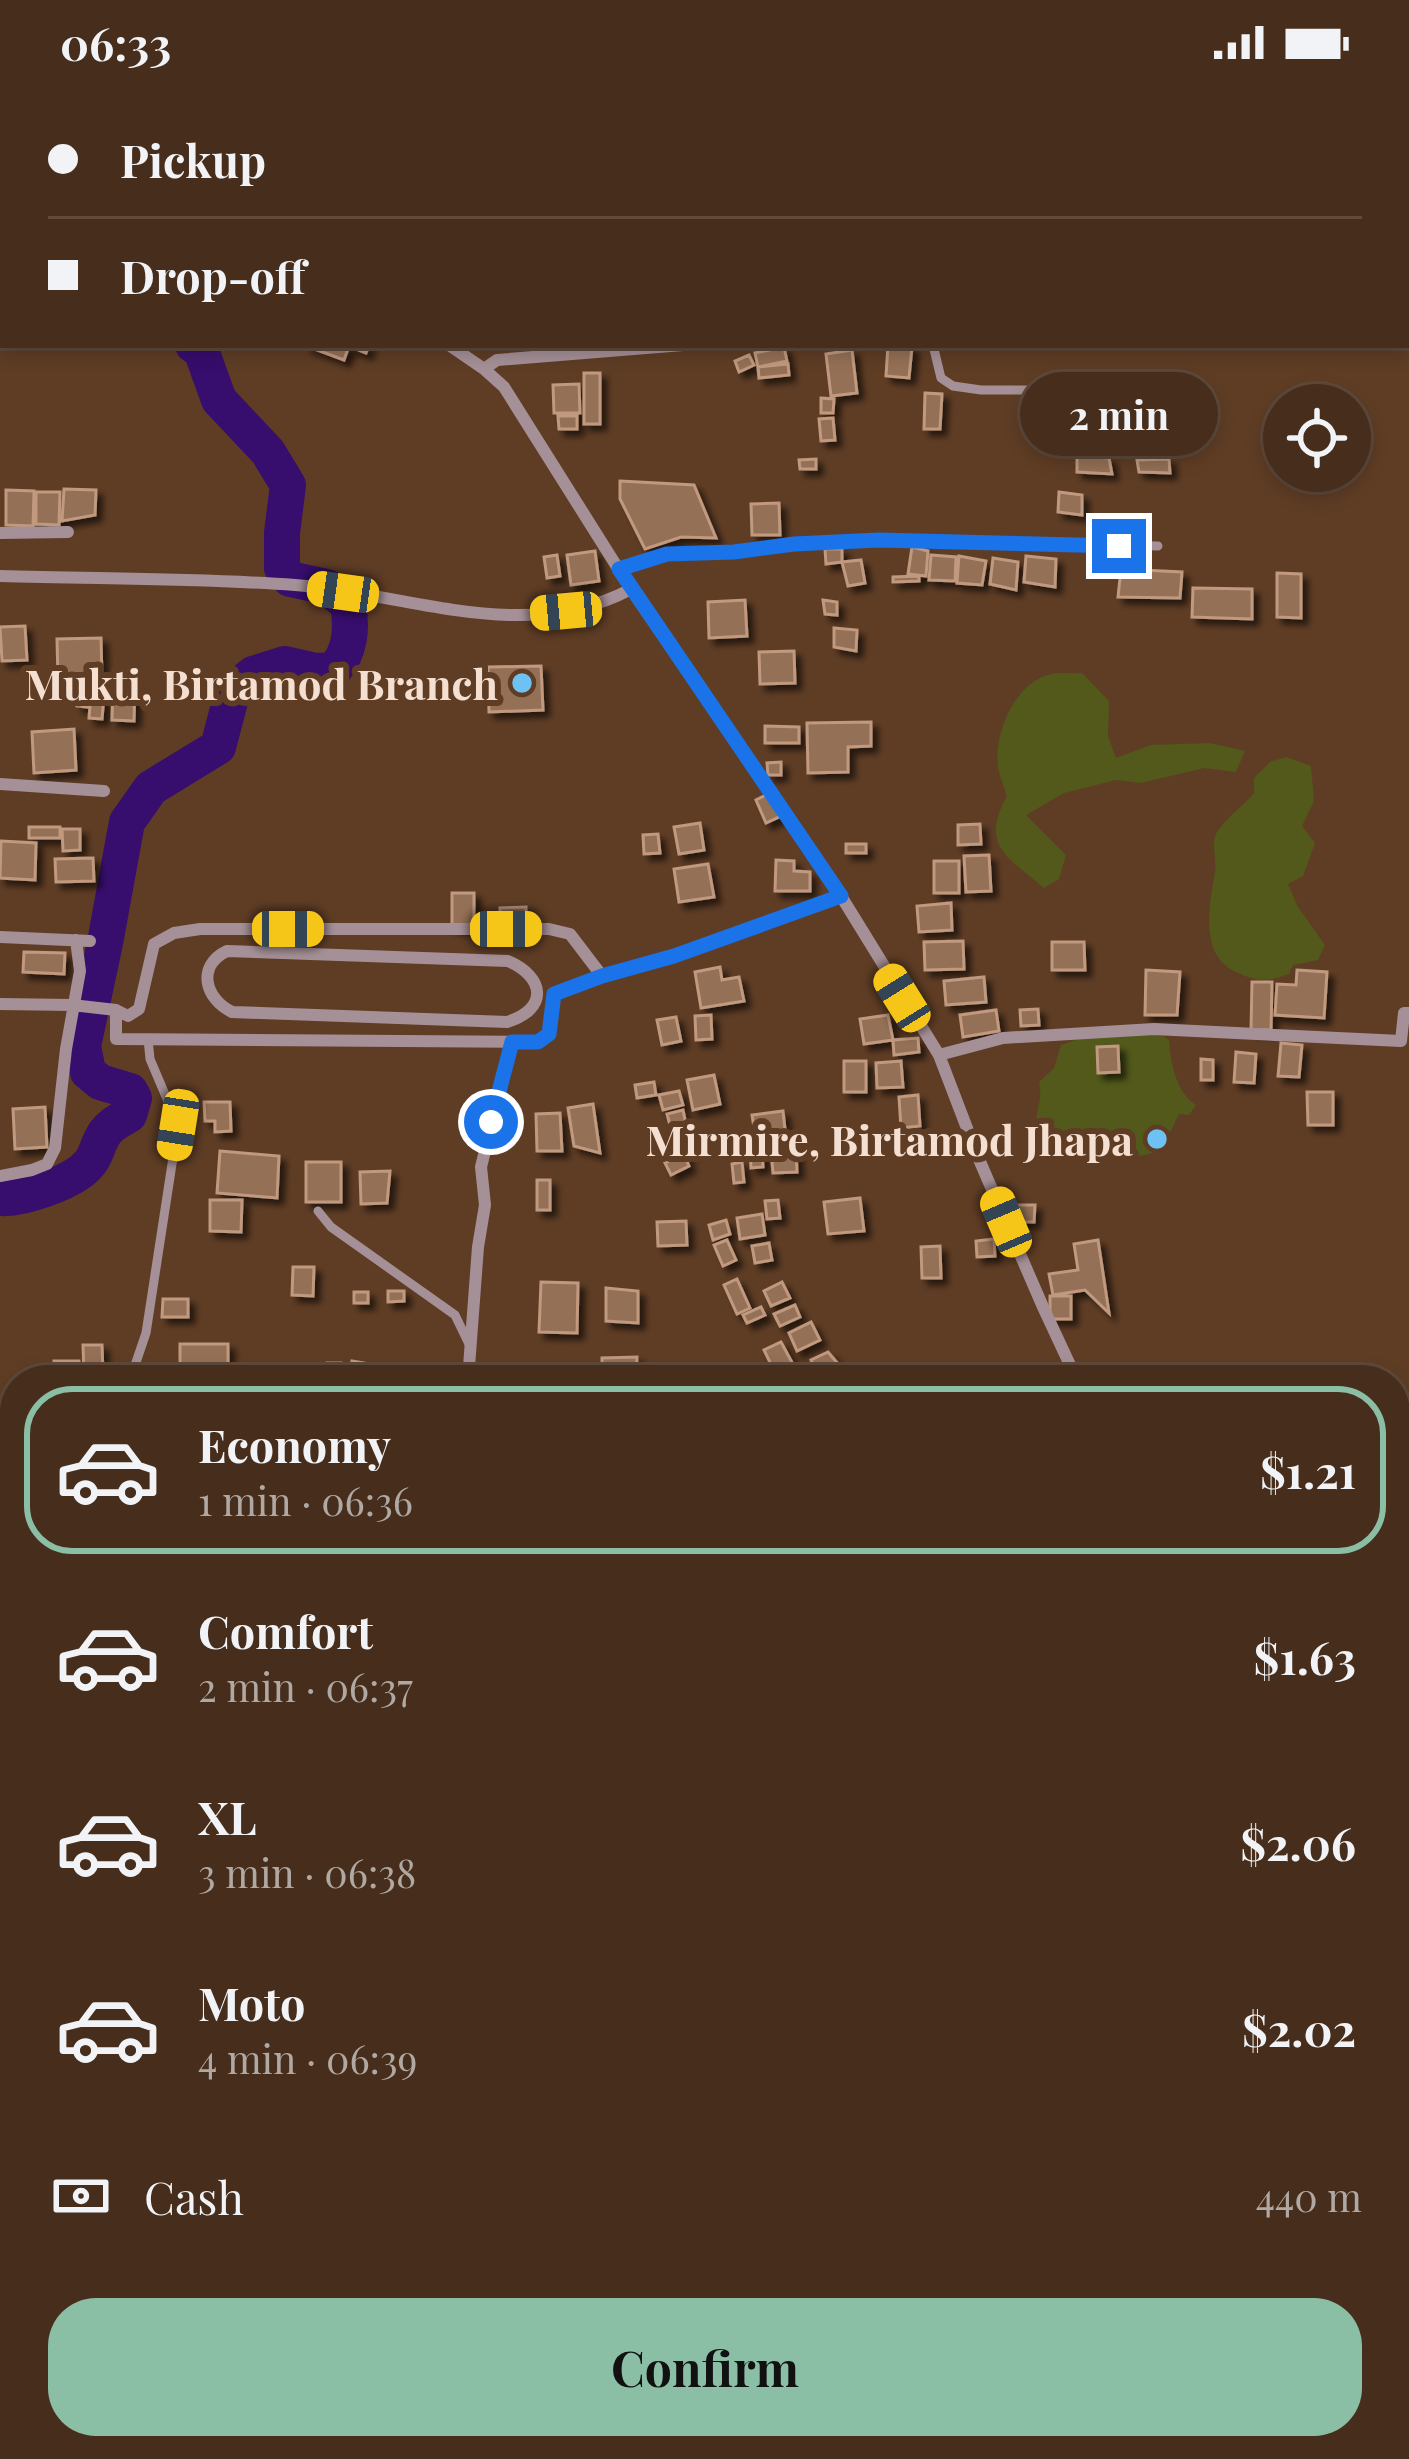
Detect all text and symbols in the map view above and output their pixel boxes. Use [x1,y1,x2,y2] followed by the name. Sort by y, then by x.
[60,12,171,72] text: 06:33
[120,129,266,189] text: Pickup
[120,245,306,305] text: Drop-off
[1020,372,1218,456] callout: 2 min
[1263,384,1371,492] map controls
[1263,384,1371,492] button: locate
[1069,388,1169,440] text: 2 min
[1092,519,1146,573] route end
[305,569,381,615] car
[529,590,603,632] car
[25,655,498,711] place label: Mukti, Birtamod Branch
[509,670,535,696] marker: Mukti, Birtamod Branch
[252,911,324,947] car
[470,911,542,947] car
[868,958,936,1038] car
[155,1087,201,1163] car
[464,1095,518,1149] route start
[645,1111,1133,1167] place label: Mirmire, Birtamod Jhapa
[1144,1126,1170,1152] marker: Mirmire, Birtamod Jhapa
[975,1182,1037,1262] car
[198,1414,391,1474] text: Economy
[54,1416,162,1524] icon: car
[1260,1440,1356,1500] text: $1.21
[198,1474,413,1526] text: 1 min · 06:36
[198,1600,373,1660] text: Comfort
[54,1602,162,1710] icon: car
[1254,1626,1356,1686] text: $1.63
[198,1660,413,1712] text: 2 min · 06:37
[198,1786,257,1846] text: XL
[54,1788,162,1896] icon: car
[1240,1812,1356,1872] text: $2.06
[198,1846,416,1898] text: 3 min · 06:38
[198,1972,305,2032] text: Moto
[54,1974,162,2082] icon: car
[1242,1998,1356,2058] text: $2.02
[198,2032,417,2084] text: 4 min · 06:39
[48,2163,114,2229] icon: cash
[144,2166,244,2226] text: Cash
[1256,2170,1362,2222] text: 440 m
[48,2298,1362,2436] button: Confirm

